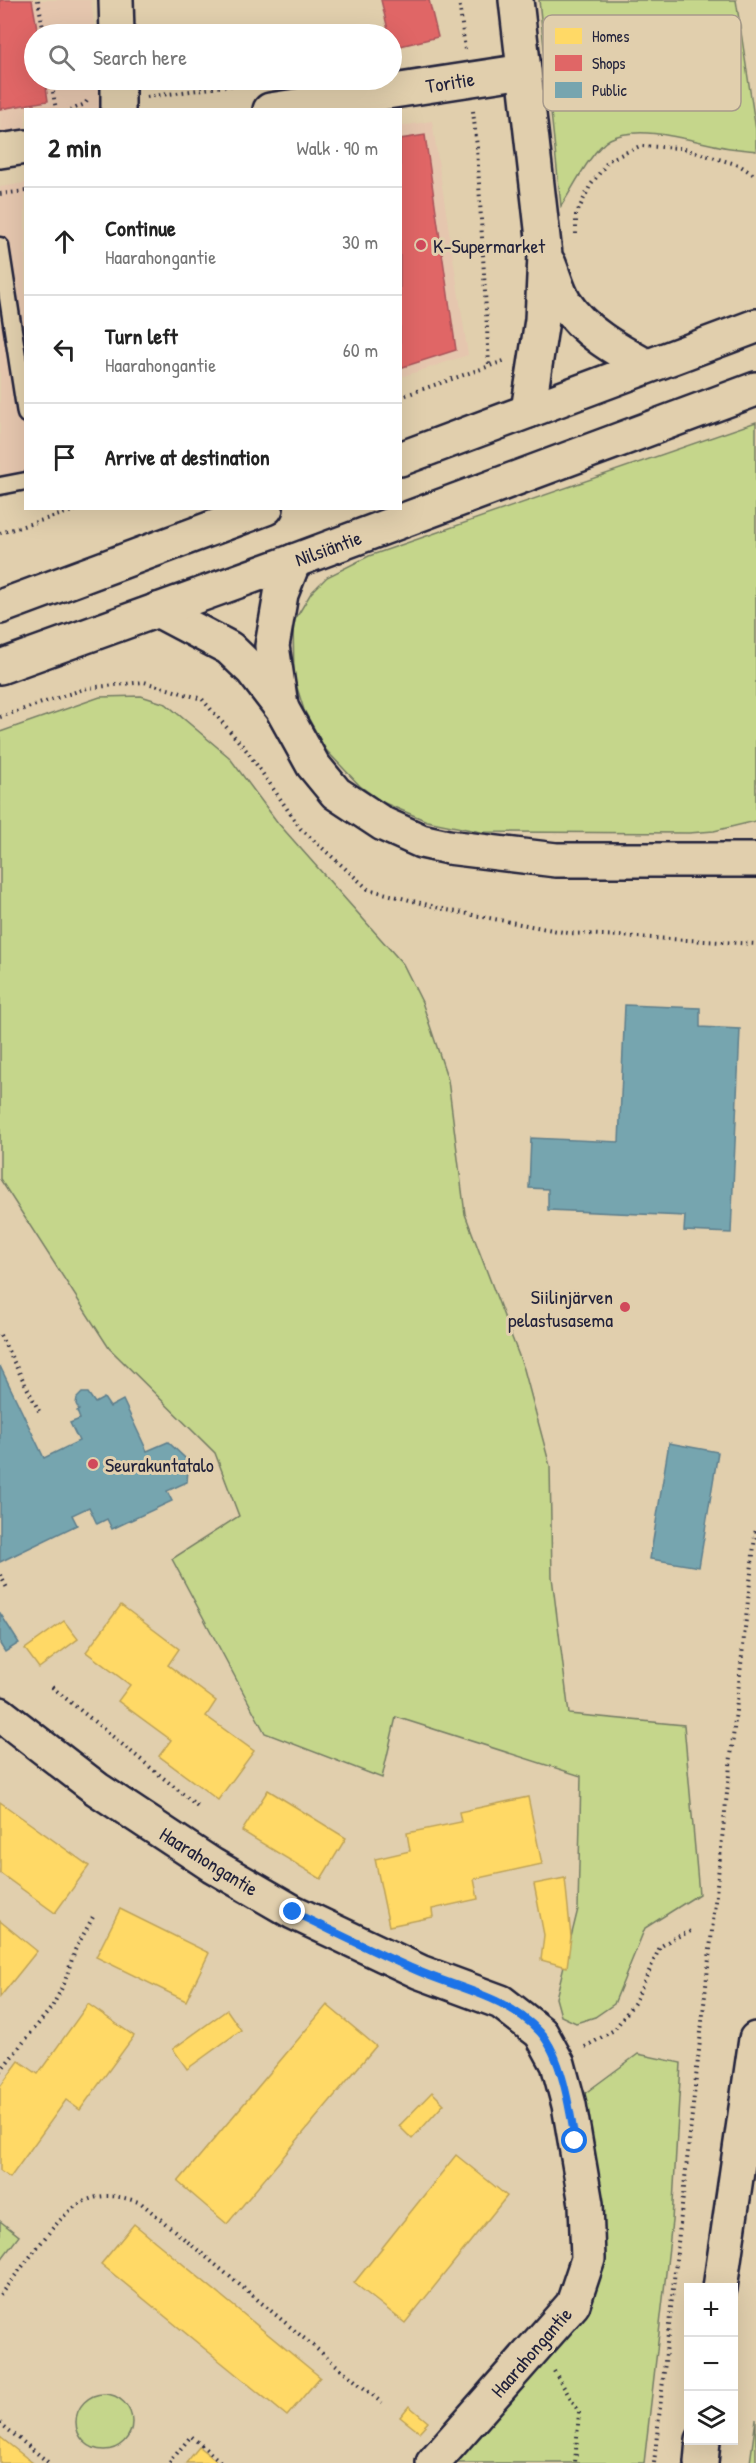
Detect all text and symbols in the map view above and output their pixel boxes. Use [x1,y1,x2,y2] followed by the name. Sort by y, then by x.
[543,15,741,111] legend
[24,24,402,90] search box
[592,25,629,47] text: Homes
[45,41,78,74] icon: search
[93,42,187,72] text: Search here
[592,52,626,74] text: Shops
[424,65,476,99] street label: Toritie
[592,79,628,101] text: Public
[48,130,101,165] text: 2 min
[297,134,378,161] text: Walk · 90 m
[105,213,176,243] text: Continue
[48,225,81,258] icon: ahead
[342,228,378,255] text: 30 m
[433,232,546,259] place label: K-Supermarket
[414,238,428,252] marker: K-Supermarket
[105,243,216,270] text: Haarahongantie
[105,321,178,351] text: Turn left
[48,333,81,366] icon: left
[343,336,378,363] text: 60 m
[105,351,216,378] text: Haarahongantie
[48,441,81,474] icon: arrive
[105,442,270,472] text: Arrive at destination
[291,524,365,572] street label: Nilsiäntie
[508,1283,613,1333] place label: Siilinjärven pelastusasema
[618,1300,632,1314] marker: Siilinjärven pelastusasema
[105,1451,214,1478] place label: Seurakuntatalo
[86,1457,100,1471] marker: Seurakuntatalo
[155,1820,263,1902] street label: Haarahongantie
[279,1898,305,1924] route end
[561,2127,587,2153] route start
[684,2283,738,2445] map controls
[684,2283,738,2337] button: +
[484,2301,578,2403] street label: Haarahongantie
[684,2337,738,2391] button: −
[684,2391,738,2445] button: layers

